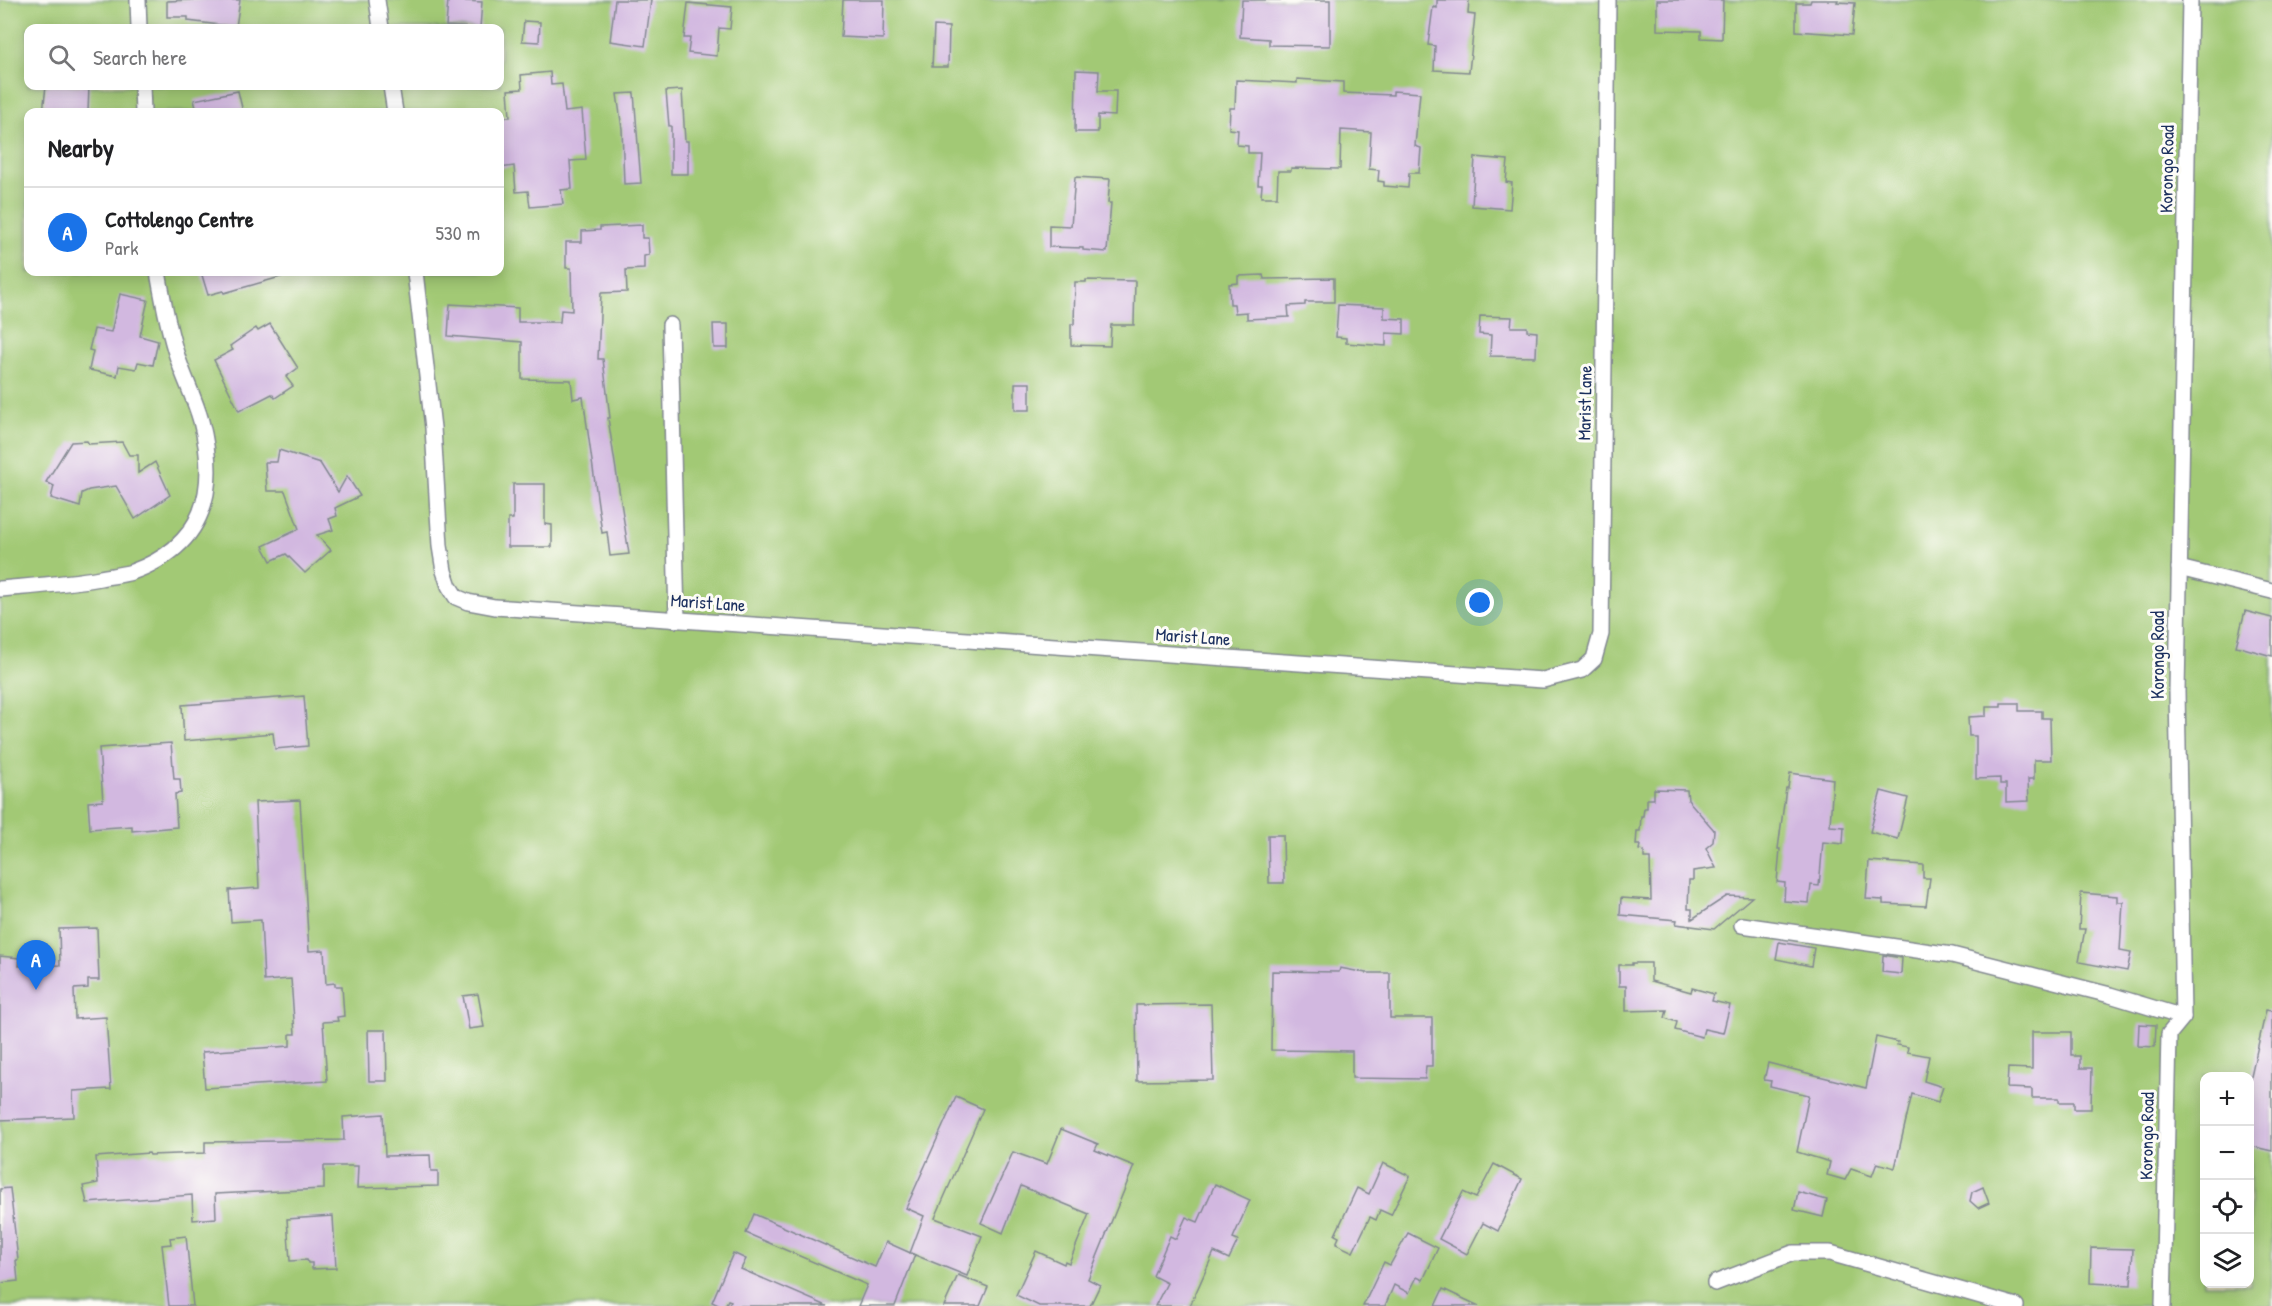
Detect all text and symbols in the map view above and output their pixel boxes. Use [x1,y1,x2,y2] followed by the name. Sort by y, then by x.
[24,24,504,90] search box
[45,41,78,74] icon: search
[93,42,187,72] text: Search here
[2153,125,2180,213] street label: Korongo Road
[48,130,114,165] text: Nearby
[105,204,254,234] text: Cottolengo Centre
[63,219,72,246] text: A
[435,219,480,246] text: 530 m
[105,234,138,261] text: Park
[1571,365,1598,441] street label: Marist Lane
[670,587,746,618] street label: Marist Lane
[1465,588,1494,617] your location
[2145,611,2170,699] street label: Korongo Road
[1155,621,1231,652] street label: Marist Lane
[16,940,56,990] pin: A
[2200,1072,2254,1288] map controls
[2200,1072,2254,1126] button: +
[2133,1092,2160,1180] street label: Korongo Road
[2200,1126,2254,1180] button: −
[2200,1180,2254,1234] button: locate
[2200,1234,2254,1288] button: layers

